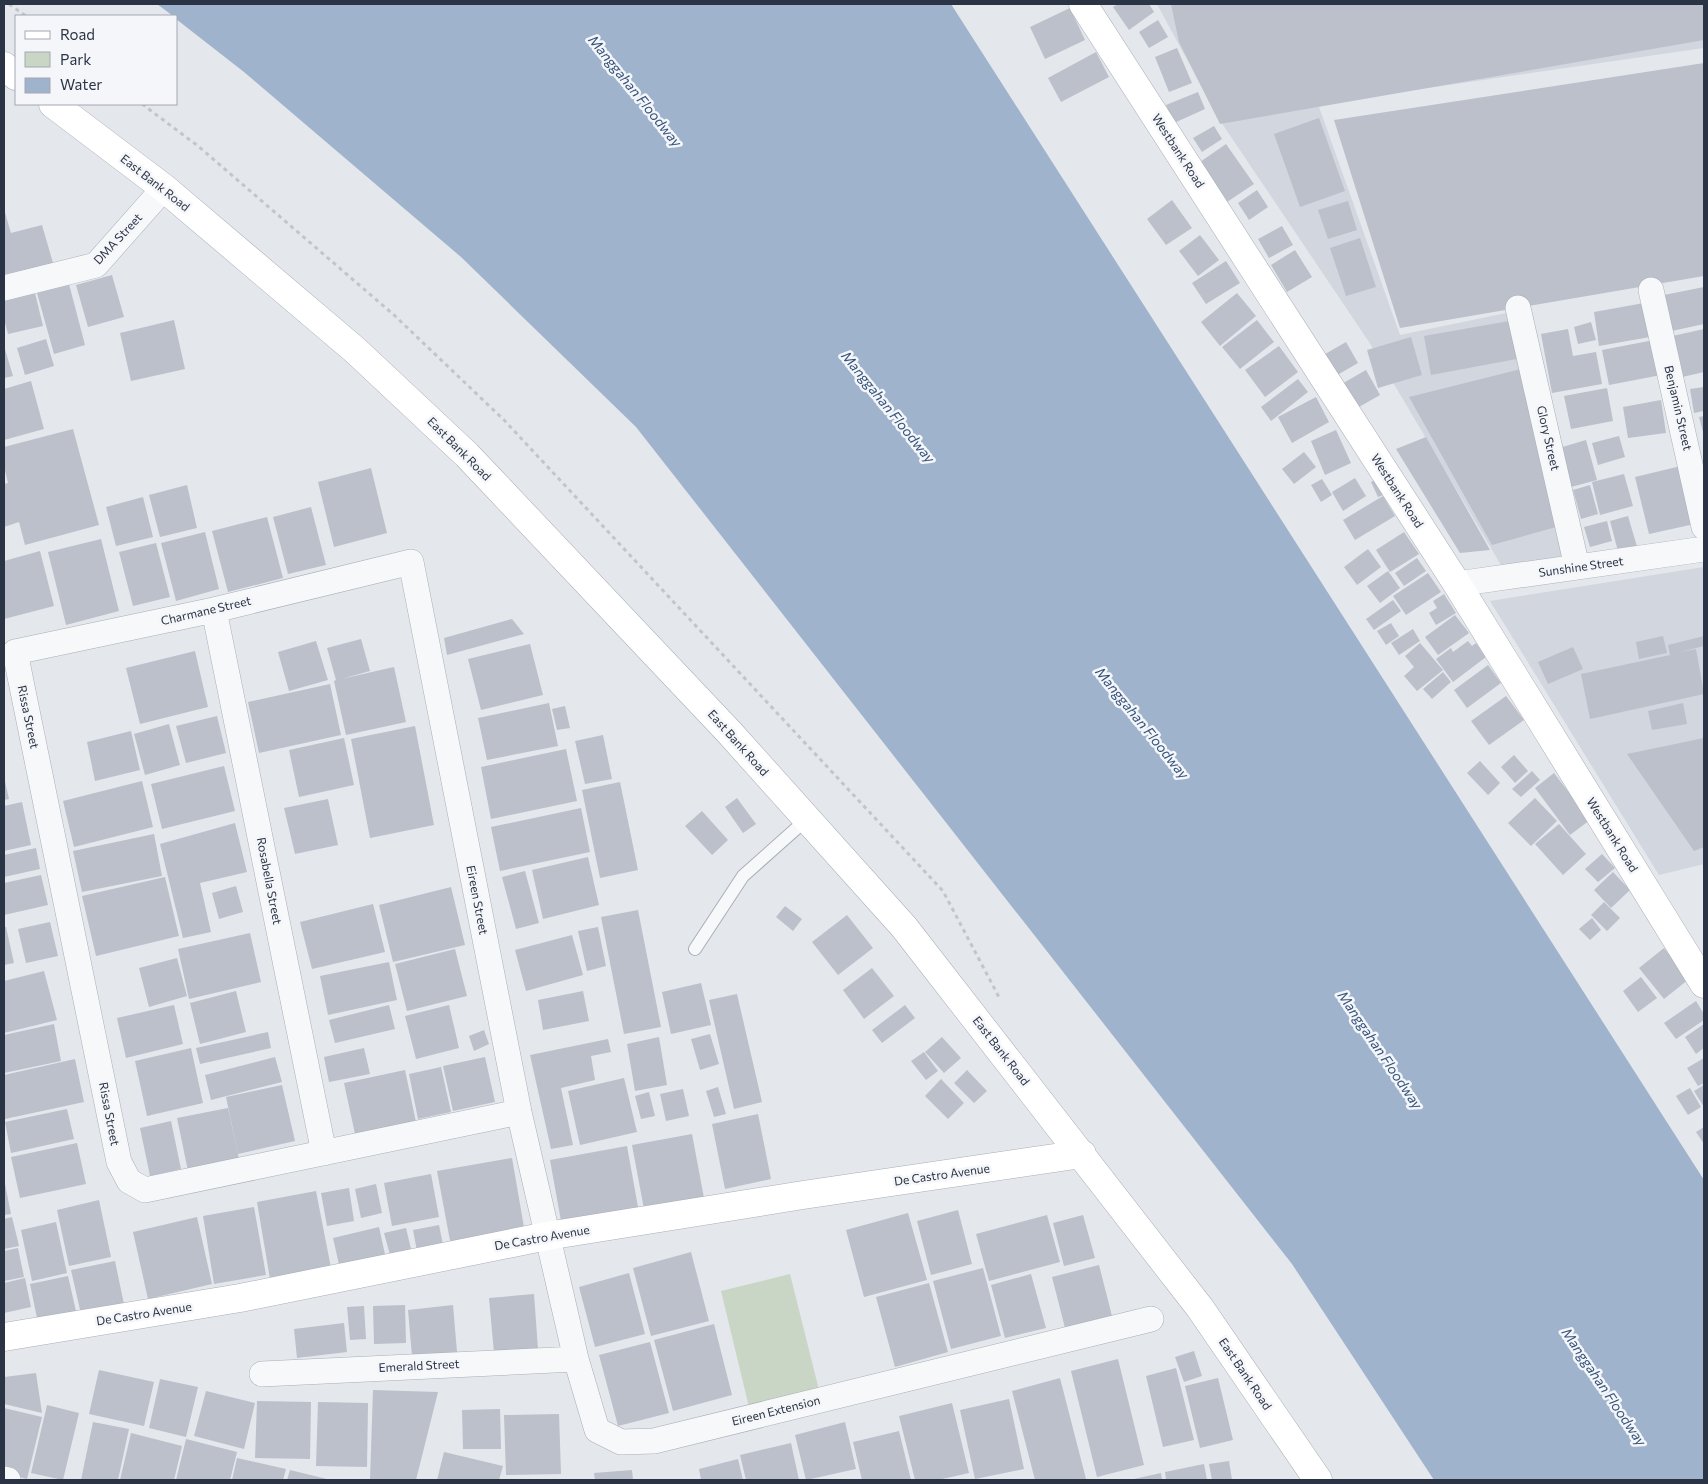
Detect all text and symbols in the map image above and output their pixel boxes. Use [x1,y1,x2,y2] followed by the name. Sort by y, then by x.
[15,15,178,105] legend
[60,25,95,43] text: Road
[585,31,686,151] water label: Manggahan Floodway
[60,50,91,68] text: Park
[60,75,102,93] text: Water
[1150,111,1208,190] street label: Westbank Road
[118,151,193,214] street label: East Bank Road
[90,210,144,267] street label: DMA Street
[838,347,939,467] water label: Manggahan Floodway
[1662,364,1696,452] street label: Benjamin Street
[1535,404,1563,472] street label: Glory Street
[425,414,494,483] street label: East Bank Road
[1369,451,1427,530] street label: Westbank Road
[1538,553,1624,579] street label: Sunshine Street
[159,593,252,627] street label: Charmane Street
[1092,663,1193,783] water label: Manggahan Floodway
[15,684,43,750] street label: Rissa Street
[706,707,772,778] street label: East Bank Road
[1584,795,1641,874] street label: Westbank Road
[255,836,285,926] street label: Rosabella Street
[464,864,492,936] street label: Eireen Street
[1335,987,1427,1113] water label: Manggahan Floodway
[970,1013,1033,1088] street label: East Bank Road
[97,1081,123,1147] street label: Rissa Street
[893,1160,991,1188] street label: De Castro Avenue
[493,1222,590,1252] street label: De Castro Avenue
[95,1299,193,1327] street label: De Castro Avenue
[1559,1324,1651,1450] water label: Manggahan Floodway
[1217,1335,1275,1412] street label: East Bank Road
[378,1356,460,1374] street label: Emerald Street
[730,1392,821,1428] street label: Eireen Extension

